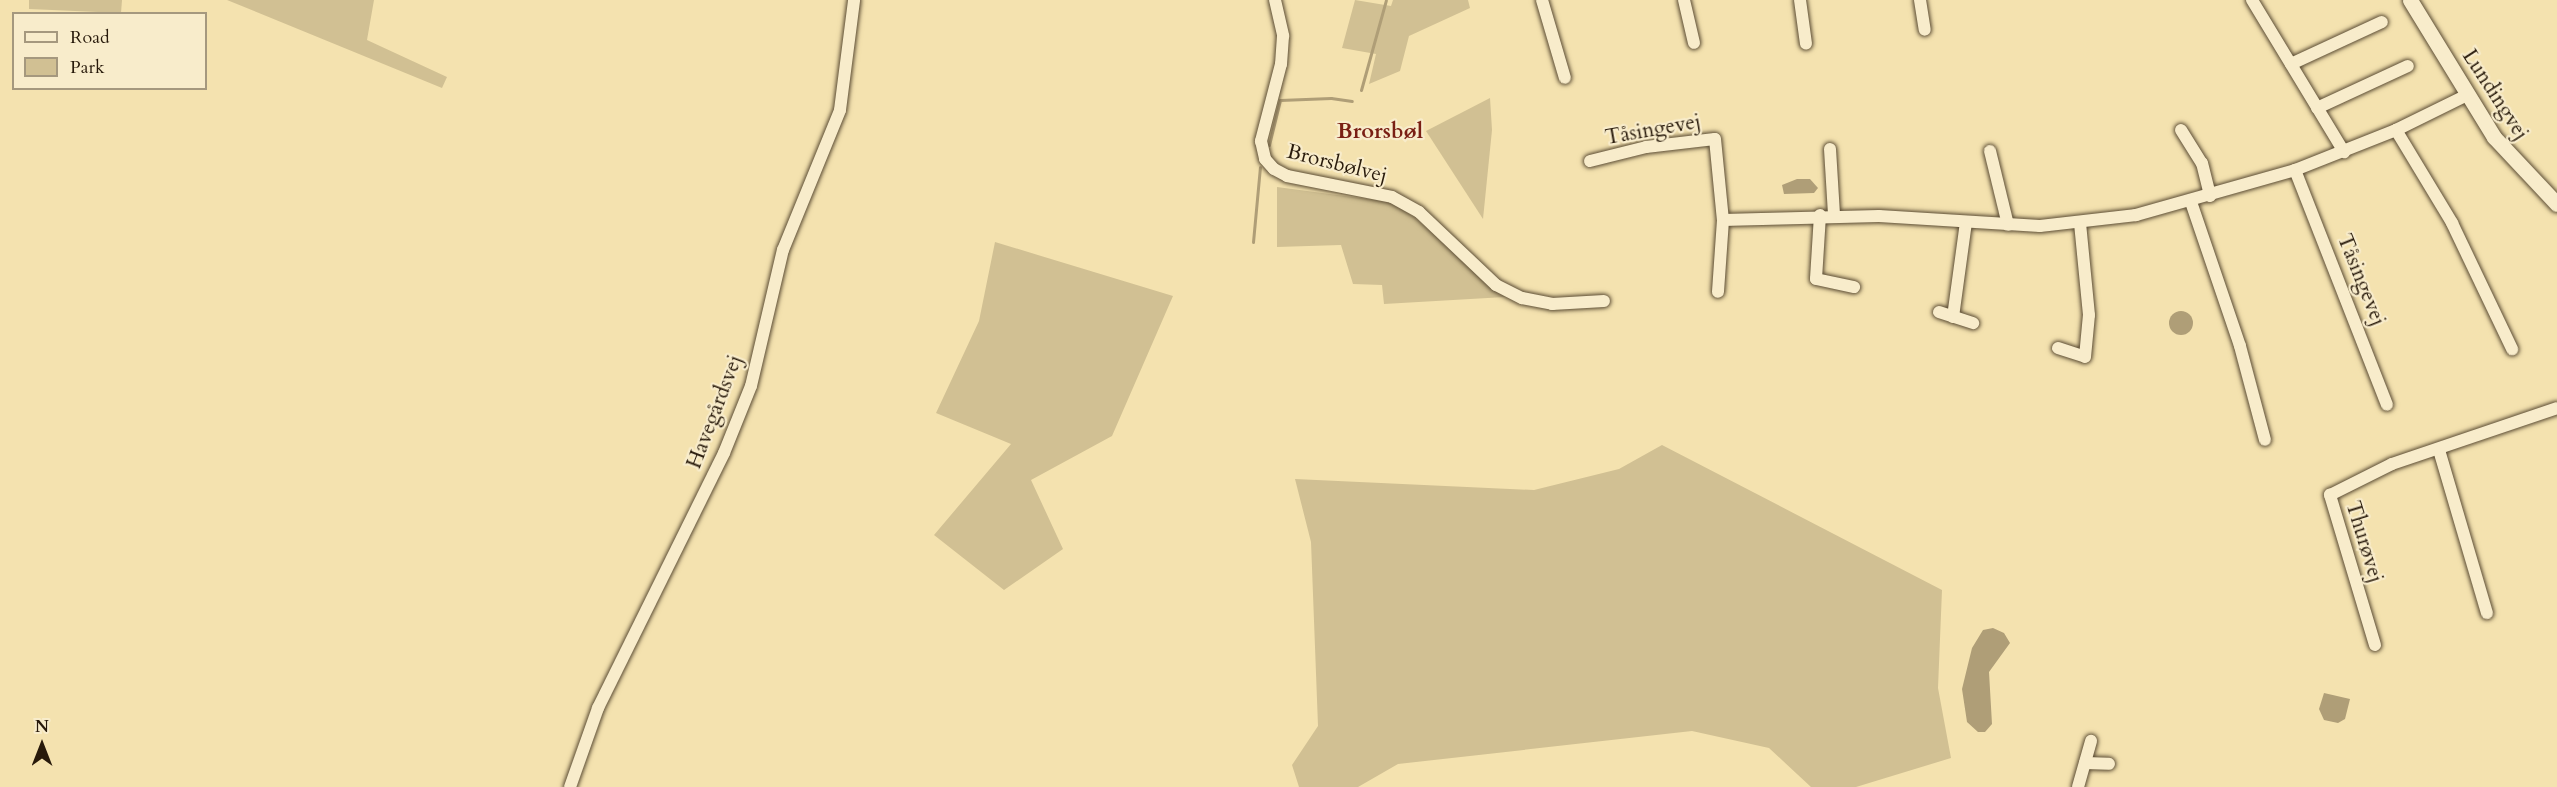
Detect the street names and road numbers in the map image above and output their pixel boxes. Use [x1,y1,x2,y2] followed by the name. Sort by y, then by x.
[2456,45,2534,145] street label: Lundingvej
[1603,109,1703,151] street label: Tåsingevej
[1284,139,1390,189] street label: Brorsbølvej
[2331,230,2391,330] street label: Tåsingevej
[682,352,748,472] street label: Havegårdsvej
[2340,498,2388,586] street label: Thurøvej

